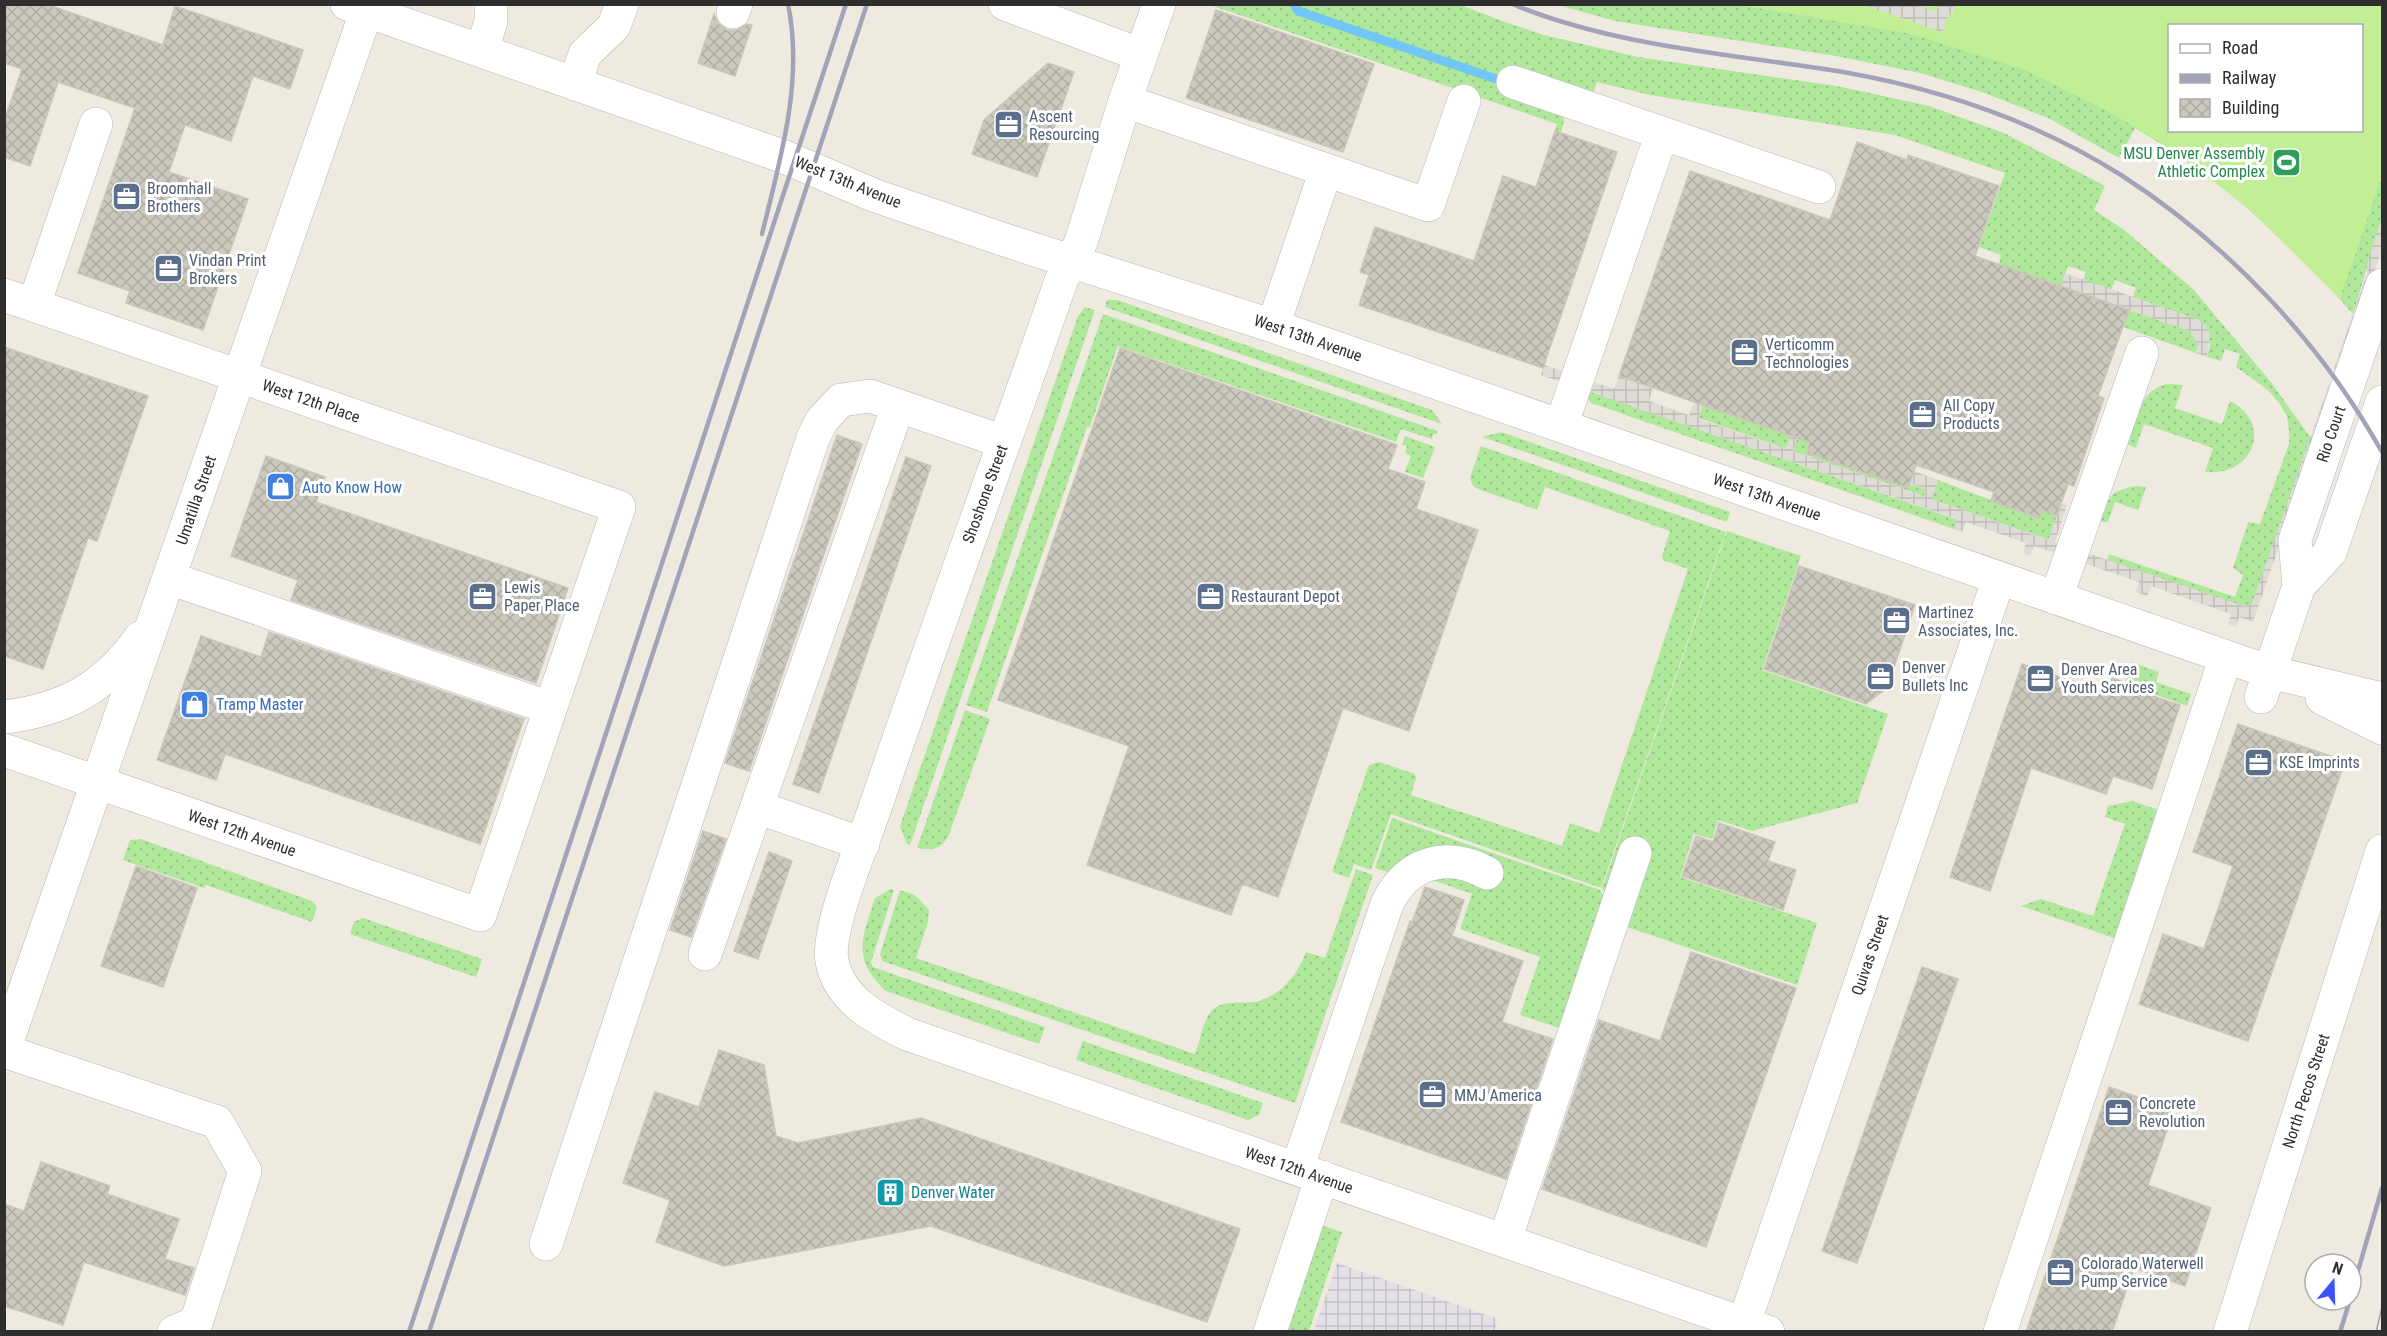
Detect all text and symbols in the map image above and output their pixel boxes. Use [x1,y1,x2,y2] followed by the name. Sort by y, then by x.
[2168,24,2363,132] legend
[2222,37,2258,58] text: Road
[2222,67,2277,88] text: Railway
[2222,97,2279,118] text: Building
[1029,107,1099,144] place label: Ascent Resourcing
[992,109,1024,141] office icon: Ascent Resourcing
[2123,144,2265,181] place label: MSU Denver Assembly Athletic Complex
[2270,146,2302,178] sports icon: MSU Denver Assembly Athletic Complex
[792,152,904,212] street label: West 13th Avenue
[147,179,211,216] place label: Broomhall Brothers
[110,181,142,213] office icon: Broomhall Brothers
[189,251,267,288] place label: Vindan Print Brokers
[152,253,184,285] office icon: Vindan Print Brokers
[1251,311,1365,365] street label: West 13th Avenue
[1765,335,1849,372] place label: Verticomm Technologies
[1728,337,1760,369] office icon: Verticomm Technologies
[260,375,362,427] street label: West 12th Place
[1943,396,2000,433] place label: All Copy Products
[1906,398,1938,430] office icon: All Copy Products
[2312,403,2350,465] street label: Rio Court
[958,442,1012,546] street label: Shoshone Street
[172,453,220,547] street label: Umatilla Street
[1710,470,1824,524] street label: West 13th Avenue
[265,471,297,503] shop icon: Auto Know How
[302,478,402,497] place label: Auto Know How
[504,578,579,615] place label: Lewis Paper Place
[467,580,499,612] office icon: Lewis Paper Place
[1194,580,1226,612] office icon: Restaurant Depot
[1231,587,1340,606] place label: Restaurant Depot
[1918,603,2018,640] place label: Martinez Associates, Inc.
[1881,605,1913,637] office icon: Martinez Associates, Inc.
[1902,658,1968,695] place label: Denver Bullets Inc
[1865,660,1897,692] office icon: Denver Bullets Inc
[2061,660,2154,697] place label: Denver Area Youth Services
[2024,662,2056,694] office icon: Denver Area Youth Services
[179,688,211,720] shop icon: Tramp Master
[216,695,304,714] place label: Tramp Master
[2242,746,2274,778] office icon: KSE Imprints
[2279,753,2360,772] place label: KSE Imprints
[185,806,299,860] street label: West 12th Avenue
[1847,912,1893,998] street label: Quivas Street
[2279,1031,2334,1151] street label: North Pecos Street
[1417,1079,1449,1111] office icon: MMJ America
[1454,1086,1542,1105] place label: MMJ America
[2139,1094,2205,1131] place label: Concrete Revolution
[2102,1096,2134,1128] office icon: Concrete Revolution
[1242,1143,1356,1197] street label: West 12th Avenue
[874,1176,906,1208] building icon: Denver Water
[911,1183,995,1202] place label: Denver Water
[2303,1252,2363,1312] north arrow
[2081,1254,2204,1291] place label: Colorado Waterwell Pump Service
[2044,1256,2076,1288] office icon: Colorado Waterwell Pump Service
[2330,1258,2345,1279] text: N

